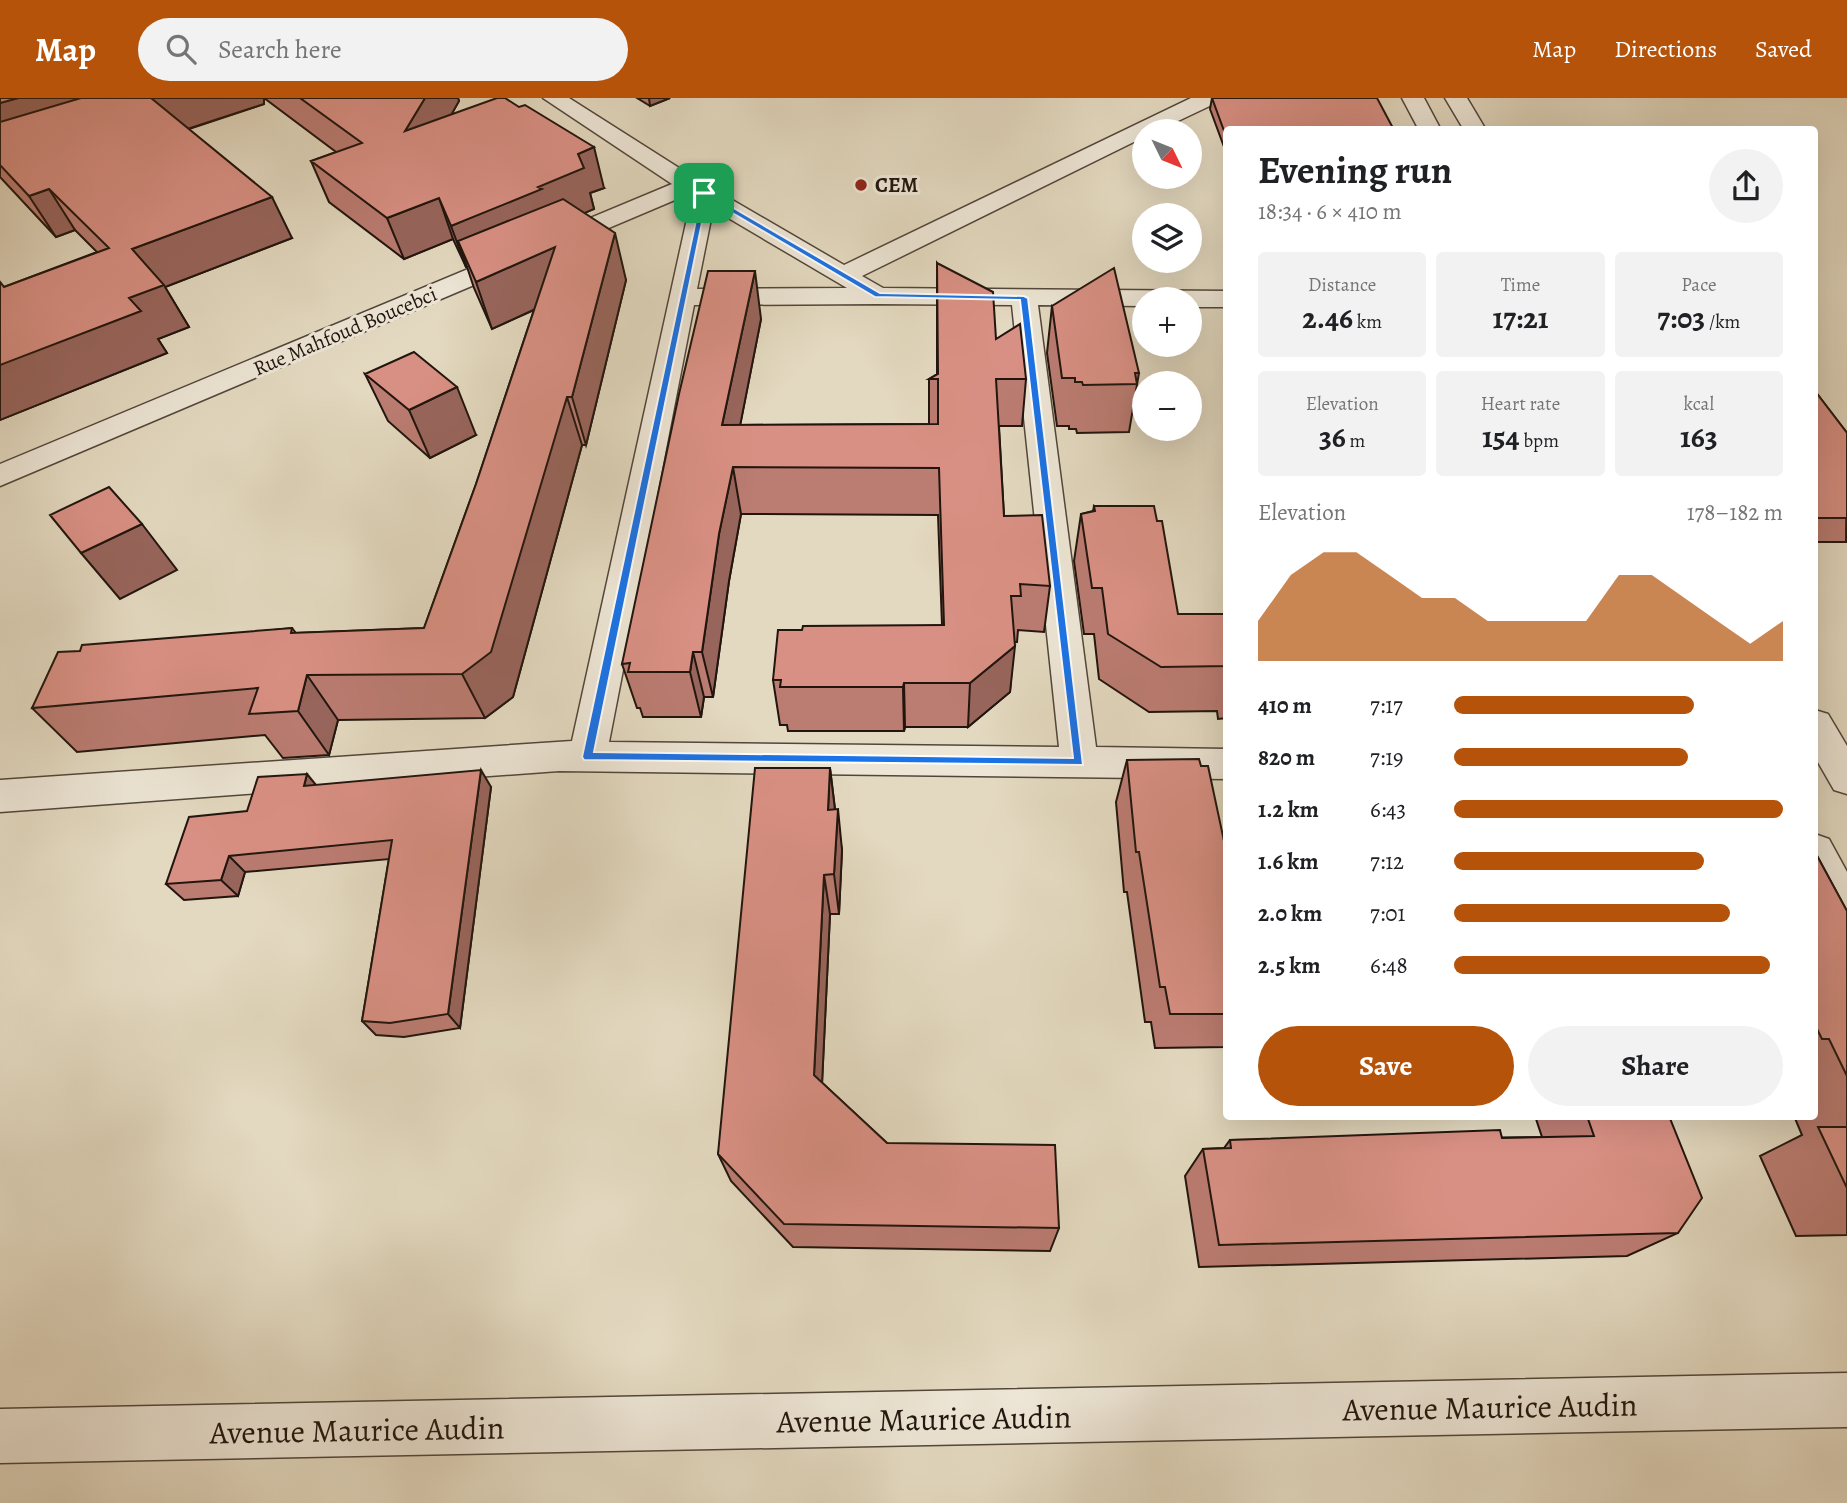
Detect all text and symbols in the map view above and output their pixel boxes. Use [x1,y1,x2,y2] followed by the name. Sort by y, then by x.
[138,18,628,81] search box
[35,27,96,72] text: Map
[162,30,200,68] icon: search
[218,32,342,67] text: Search here
[1532,33,1576,65] text: Map
[1614,33,1717,65] text: Directions
[1755,33,1812,65] text: Saved
[1132,119,1202,189] north arrow
[1132,119,1202,441] map controls
[1258,144,1452,196] text: Evening run
[1709,149,1783,223] button: share
[674,163,734,223] pin
[875,171,918,199] place label: CEM
[685,174,723,212] icon: arrive
[853,177,869,193] marker: CEM
[1258,196,1402,227] text: 18:34 · 6 × 410 m
[1132,203,1202,273] button: layers
[1308,272,1376,298] text: Distance
[1501,272,1540,298] text: Time
[1681,272,1716,298] text: Pace
[249,280,441,382] street label: Rue Mahfoud Boucebci
[1132,287,1202,357] button: +
[1302,298,1353,338] text: 2.46
[1493,298,1548,338] text: 17:21
[1657,298,1705,338] text: 7:03
[1353,309,1382,335] text: km
[1705,309,1740,335] text: /km
[1132,371,1202,441] button: −
[1306,391,1379,417] text: Elevation
[1481,391,1560,417] text: Heart rate
[1684,391,1714,417] text: kcal
[1319,417,1346,457] text: 36
[1482,417,1520,457] text: 154
[1680,417,1718,457] text: 163
[1346,428,1365,454] text: m
[1520,428,1559,454] text: bpm
[1258,497,1346,528] text: Elevation
[1687,497,1783,528] text: 178–182 m
[1258,690,1312,721] text: 410 m
[1370,690,1403,721] text: 7:17
[1258,742,1315,773] text: 820 m
[1370,742,1403,773] text: 7:19
[1258,794,1319,825] text: 1.2 km
[1370,794,1406,825] text: 6:43
[1258,846,1318,877] text: 1.6 km
[1370,846,1404,877] text: 7:12
[1258,898,1322,929] text: 2.0 km
[1370,898,1405,929] text: 7:01
[1258,950,1320,981] text: 2.5 km
[1370,950,1408,981] text: 6:48
[1258,1026,1514,1106] button: Save
[1528,1026,1783,1106] button: Share
[1341,1382,1638,1432] street label: Avenue Maurice Audin
[775,1394,1072,1444] street label: Avenue Maurice Audin
[208,1405,505,1455] street label: Avenue Maurice Audin

